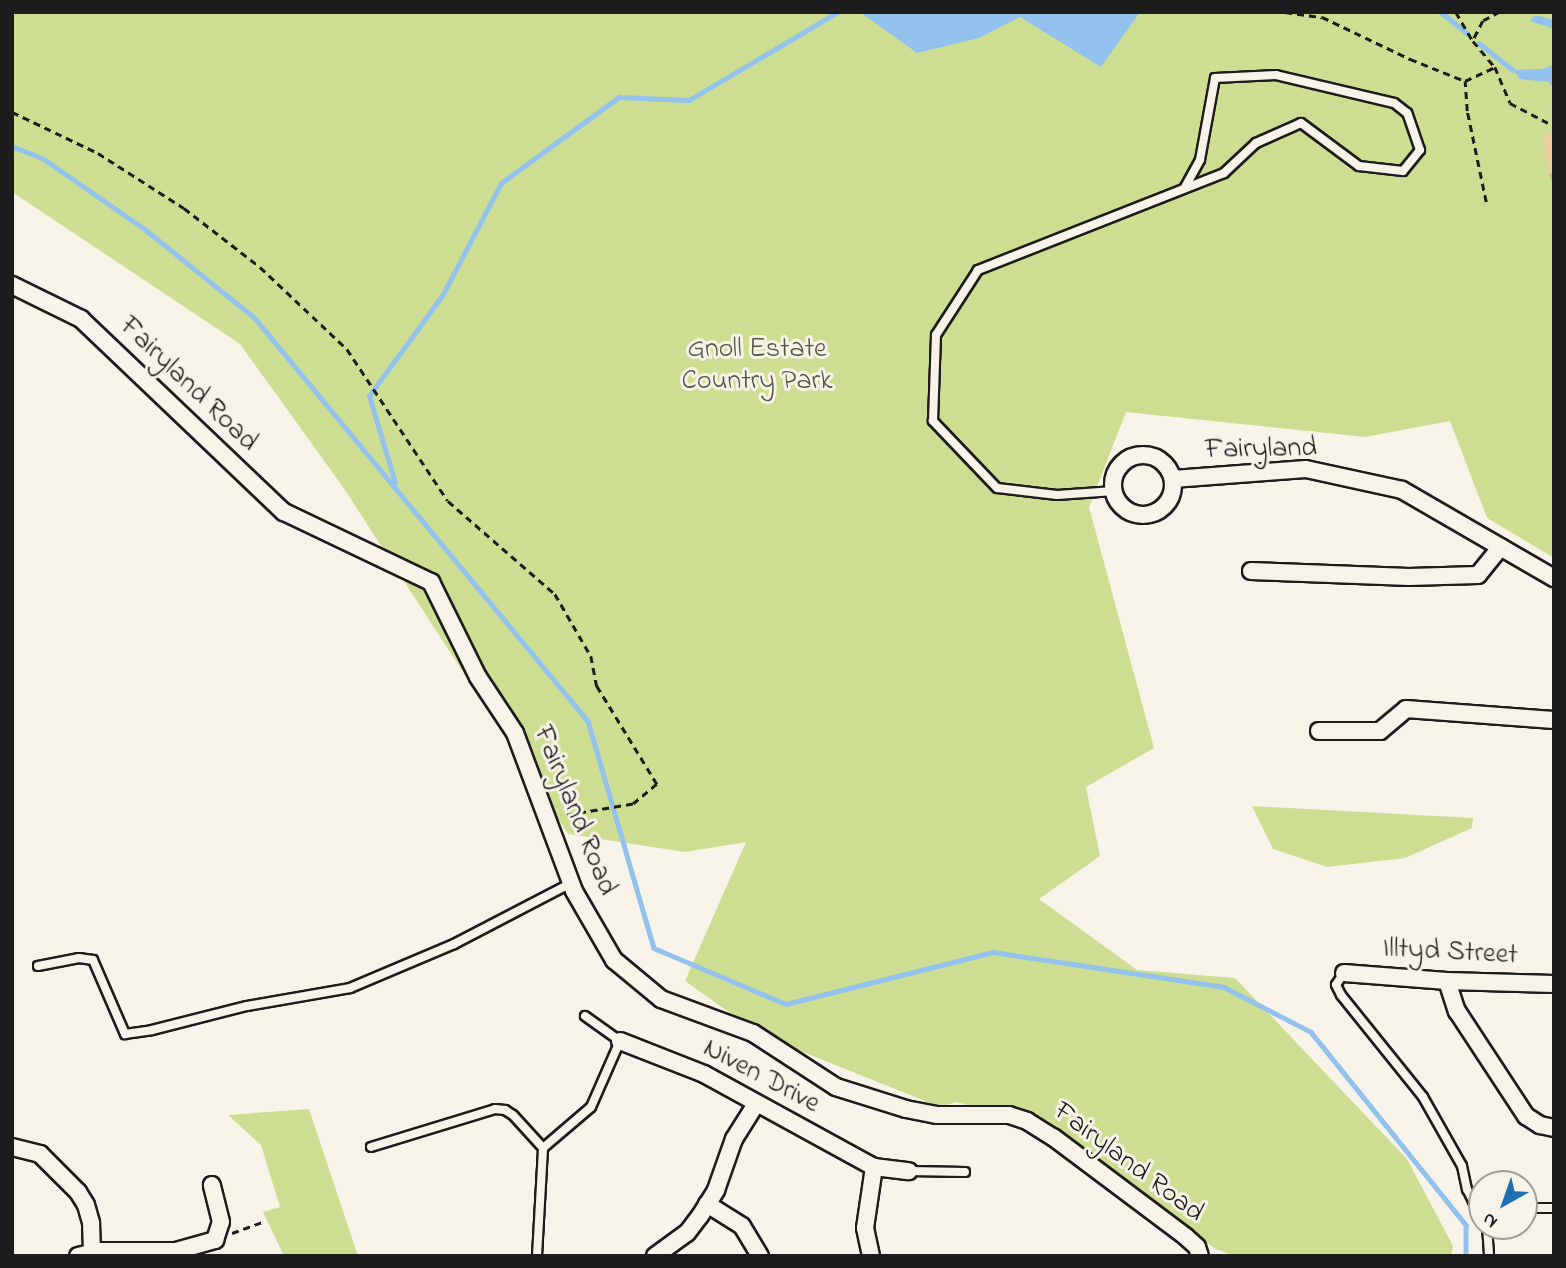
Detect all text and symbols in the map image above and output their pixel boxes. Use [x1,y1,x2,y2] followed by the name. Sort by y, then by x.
[112,310,264,460] street label: Fairyland Road
[682,333,832,399] park label: Gnoll Estate Country Park
[1205,432,1317,468] street label: Fairyland
[525,721,623,901] street label: Fairyland Road
[1382,933,1518,973] street label: Illtyd Street
[697,1032,825,1122] street label: Niven Drive
[1046,1095,1210,1231] street label: Fairyland Road
[1468,1170,1538,1240] north arrow
[1477,1205,1504,1234] text: N

